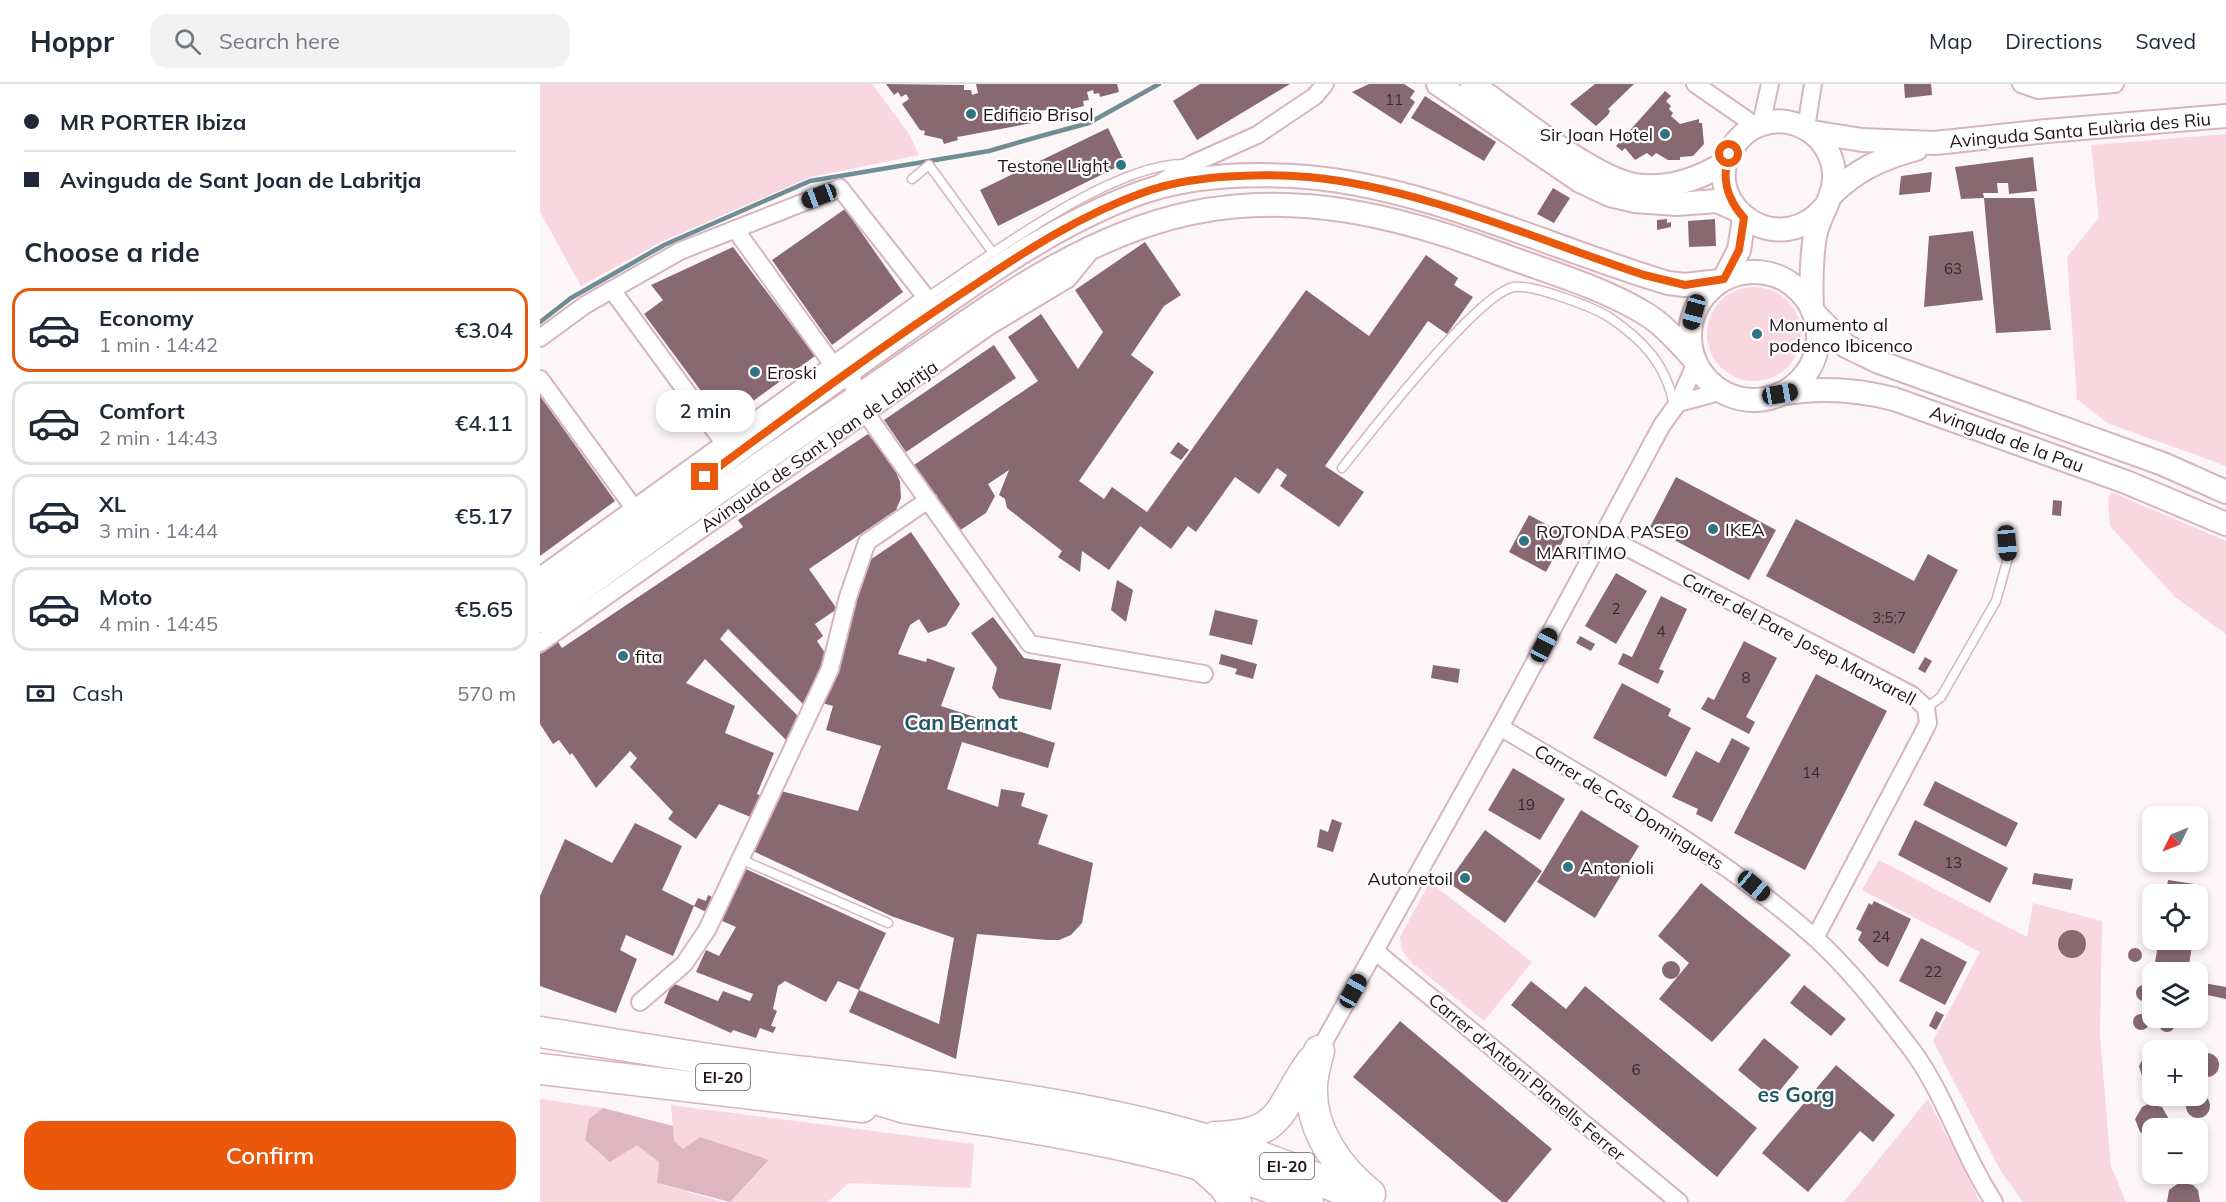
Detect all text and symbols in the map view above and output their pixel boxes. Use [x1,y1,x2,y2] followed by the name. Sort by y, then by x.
[150,14,570,68] search box
[30,24,114,59] text: Hoppr
[171,25,204,58] icon: search
[219,27,340,55] text: Search here
[1929,28,1972,54] text: Map
[2005,28,2102,54] text: Directions
[2135,28,2196,54] text: Saved
[1385,90,1403,109] house number: 11
[983,103,1094,126] place label: Edificio Brisol
[964,107,978,121] marker: Edificio Brisol
[1948,107,2212,153] street label: Avinguda Santa Eulària des Riu
[60,108,246,136] text: MR PORTER Ibiza
[1540,123,1653,146] place label: Sir Joan Hotel
[1658,127,1672,141] marker: Sir Joan Hotel
[1715,140,1742,167] route start
[998,154,1109,177] place label: Testone Light
[1114,158,1128,172] marker: Testone Light
[60,166,422,194] text: Avinguda de Sant Joan de Labritja
[799,181,839,211] car
[24,235,200,269] text: Choose a ride
[1944,259,1962,278] house number: 63
[1681,292,1707,332] car
[27,303,81,357] icon: car
[99,304,194,332] text: Economy
[1769,313,1913,357] place label: Monumento al podenco Ibicenco
[455,316,513,344] text: €3.04
[1750,327,1764,341] marker: Monumento al podenco Ibicenco
[99,332,218,357] text: 1 min · 14:42
[696,355,942,537] street label: Avinguda de Sant Joan de Labritja
[767,361,817,384] place label: Eroski
[748,365,762,379] marker: Eroski
[1761,382,1799,406] car
[656,390,754,432] callout: 2 min
[27,396,81,450] icon: car
[99,397,185,425] text: Comfort
[680,398,731,423] text: 2 min
[1927,400,2087,478] street label: Avinguda de la Pau
[455,409,513,437] text: €4.11
[99,425,218,450] text: 2 min · 14:43
[691,463,718,490] route end
[27,489,81,543] icon: car
[99,490,126,518] text: XL
[455,502,513,530] text: €5.17
[99,518,218,543] text: 3 min · 14:44
[1725,518,1765,541] place label: IKEA
[1536,520,1689,564] place label: ROTONDA PASEO MARITIMO
[1706,522,1720,536] marker: IKEA
[1996,524,2018,562] car
[1517,534,1531,548] marker: ROTONDA PASEO MARITIMO
[1678,567,1920,711] street label: Carrer del Pare Josep Manxarell
[27,582,81,636] icon: car
[99,583,152,611] text: Moto
[455,595,513,623] text: €5.65
[1611,599,1621,618] house number: 2
[1872,608,1906,627] house number: 3;5;7
[99,611,218,636] text: 4 min · 14:45
[1656,622,1666,641] house number: 4
[1528,625,1560,665] car
[635,645,662,668] place label: fita
[616,649,630,663] marker: fita
[1741,668,1751,687] house number: 8
[24,677,57,710] icon: cash
[72,679,124,707] text: Cash
[457,681,516,706] text: 570 m
[904,709,1018,735] district label: Can Bernat
[1530,739,1728,875] street label: Carrer de Cas Dominguets
[1802,763,1820,782] house number: 14
[1517,795,1535,814] house number: 19
[2142,806,2208,872] north arrow
[2142,806,2208,1184] map controls
[1944,853,1962,872] house number: 13
[1580,856,1654,879] place label: Antonioli
[1561,860,1575,874] marker: Antonioli
[1368,867,1453,890] place label: Autonetoil
[1734,868,1774,904] car
[1458,871,1472,885] marker: Autonetoil
[2142,884,2208,950] button: locate
[1872,927,1890,946] house number: 24
[1924,962,1942,981] house number: 22
[2142,962,2208,1028] button: layers
[1336,971,1370,1011] car
[1424,988,1630,1166] street label: Carrer d'Antoni Planells Ferrer
[2142,1040,2208,1106] button: +
[1631,1060,1641,1079] house number: 6
[696,1064,750,1090] road number: EI-20
[1758,1081,1834,1107] district label: es Gorg
[2142,1118,2208,1184] button: −
[24,1121,516,1190] button: Confirm
[1260,1153,1314,1179] road number: EI-20

